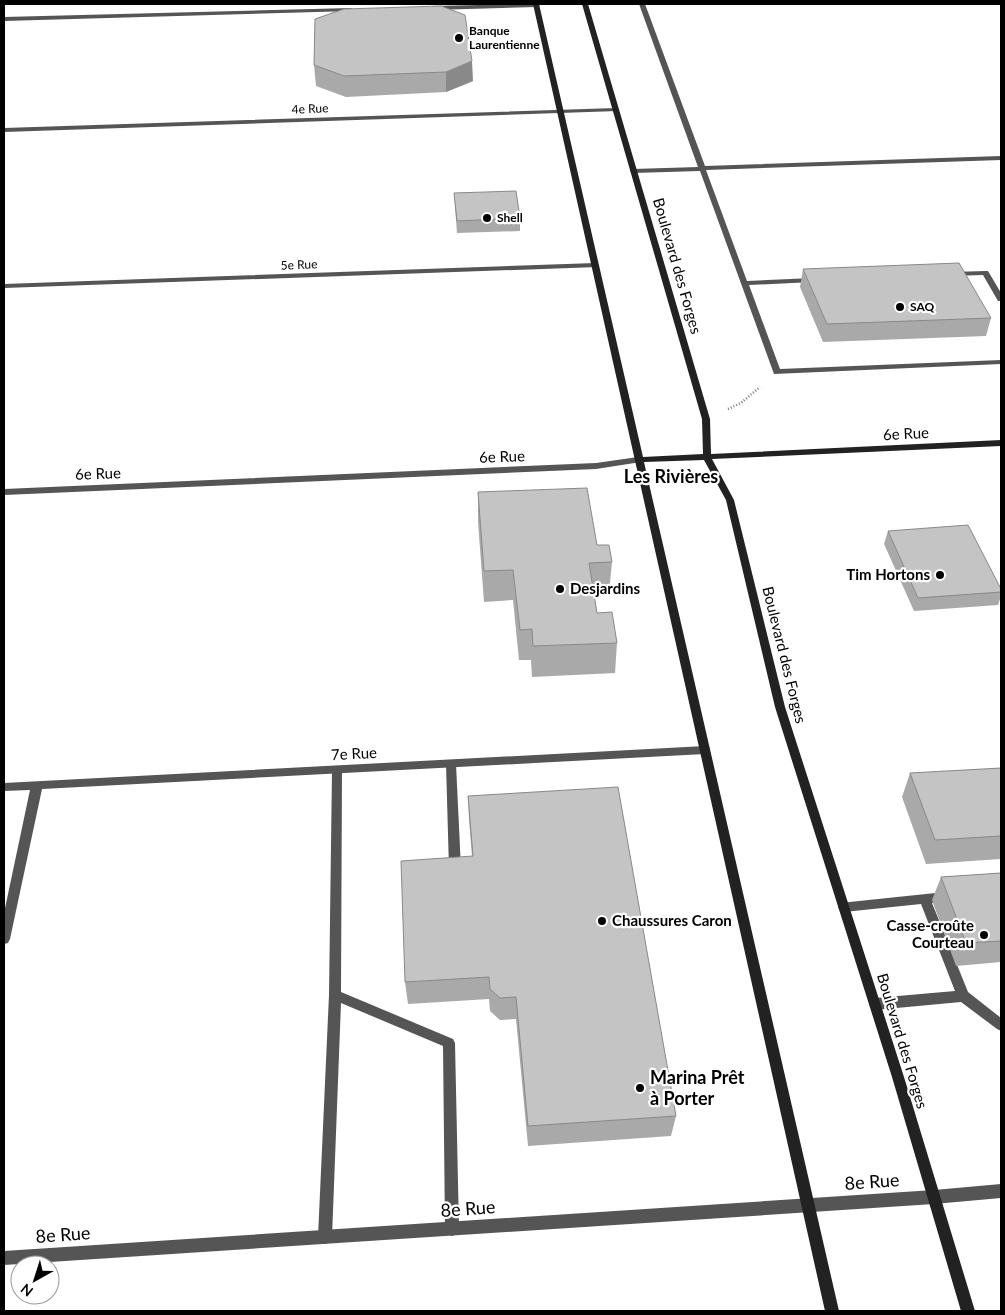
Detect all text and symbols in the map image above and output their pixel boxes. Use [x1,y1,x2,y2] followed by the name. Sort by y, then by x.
[469,23,540,52] place label: Banque Laurentienne
[453,32,465,44] marker: Banque Laurentienne
[291,100,329,117] street label: 4e Rue
[650,196,706,336] street label: Boulevard des Forges
[497,210,523,225] place label: Shell
[481,212,493,224] marker: Shell
[280,256,318,273] street label: 5e Rue
[910,299,934,314] place label: SAQ
[894,301,906,313] marker: SAQ
[883,423,929,443] street label: 6e Rue
[479,446,525,466] street label: 6e Rue
[75,463,121,483] street label: 6e Rue
[624,465,718,487] district label: Les Rivières
[846,565,930,583] place label: Tim Hortons
[934,569,946,581] marker: Tim Hortons
[570,579,641,597] place label: Desjardins
[554,583,566,595] marker: Desjardins
[759,584,811,725] street label: Boulevard des Forges
[331,743,377,763] street label: 7e Rue
[612,911,732,929] place label: Chaussures Caron
[596,915,608,927] marker: Chaussures Caron
[886,916,974,951] place label: Casse-croûte Courteau
[978,929,990,941] marker: Casse-croûte Courteau
[874,971,932,1111] street label: Boulevard des Forges
[650,1066,745,1109] place label: Marina Prêt à Porter
[634,1082,646,1094] marker: Marina Prêt à Porter
[844,1168,900,1194] street label: 8e Rue
[440,1195,496,1221] street label: 8e Rue
[35,1221,91,1247] street label: 8e Rue
[10,1255,60,1305] north arrow
[17,1280,36,1300] text: N

